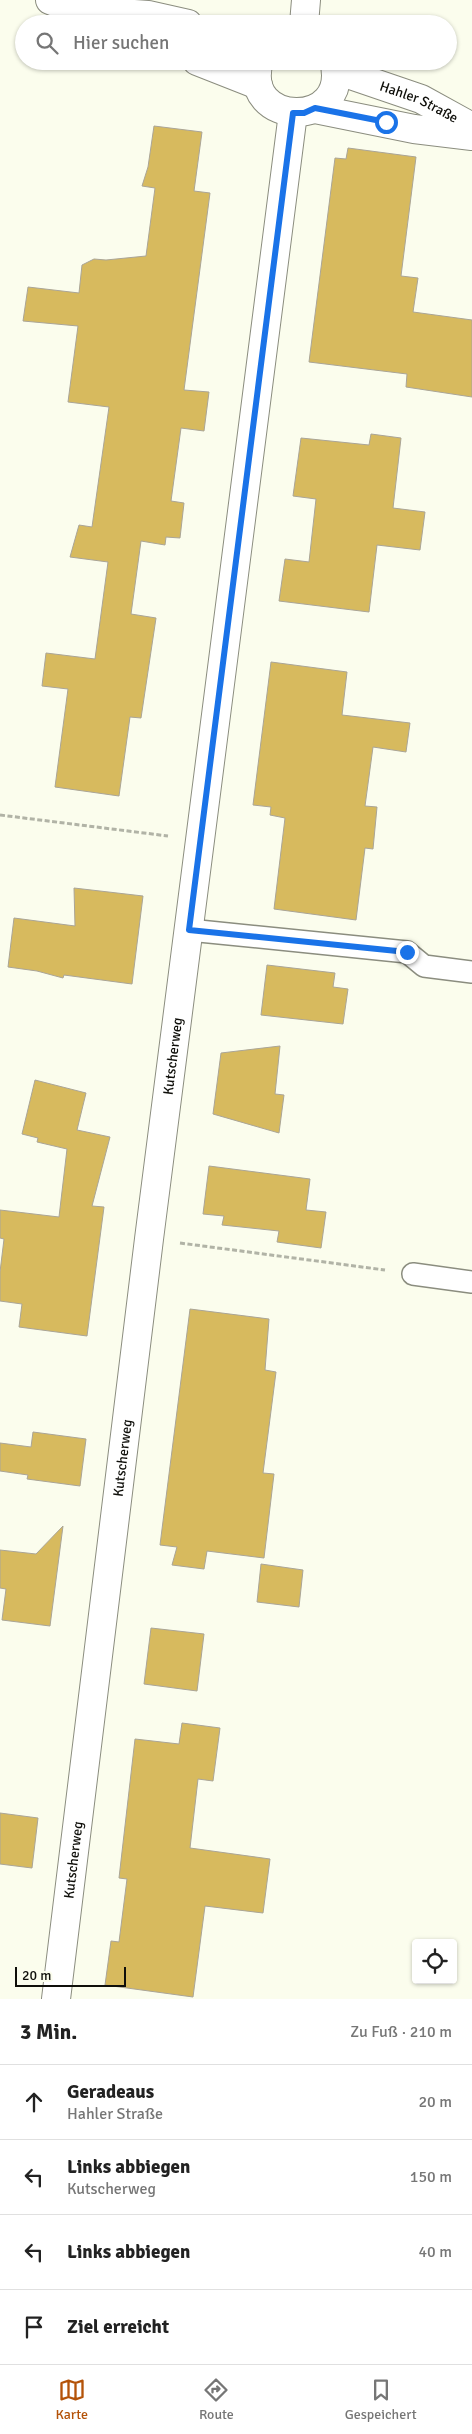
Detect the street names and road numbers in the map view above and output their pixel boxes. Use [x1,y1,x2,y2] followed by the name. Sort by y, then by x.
[378,78,461,127] street label: Hahler Straße
[160,1017,186,1096] street label: Kutscherweg
[110,1418,136,1498] street label: Kutscherweg
[60,1820,87,1900] street label: Kutscherweg

